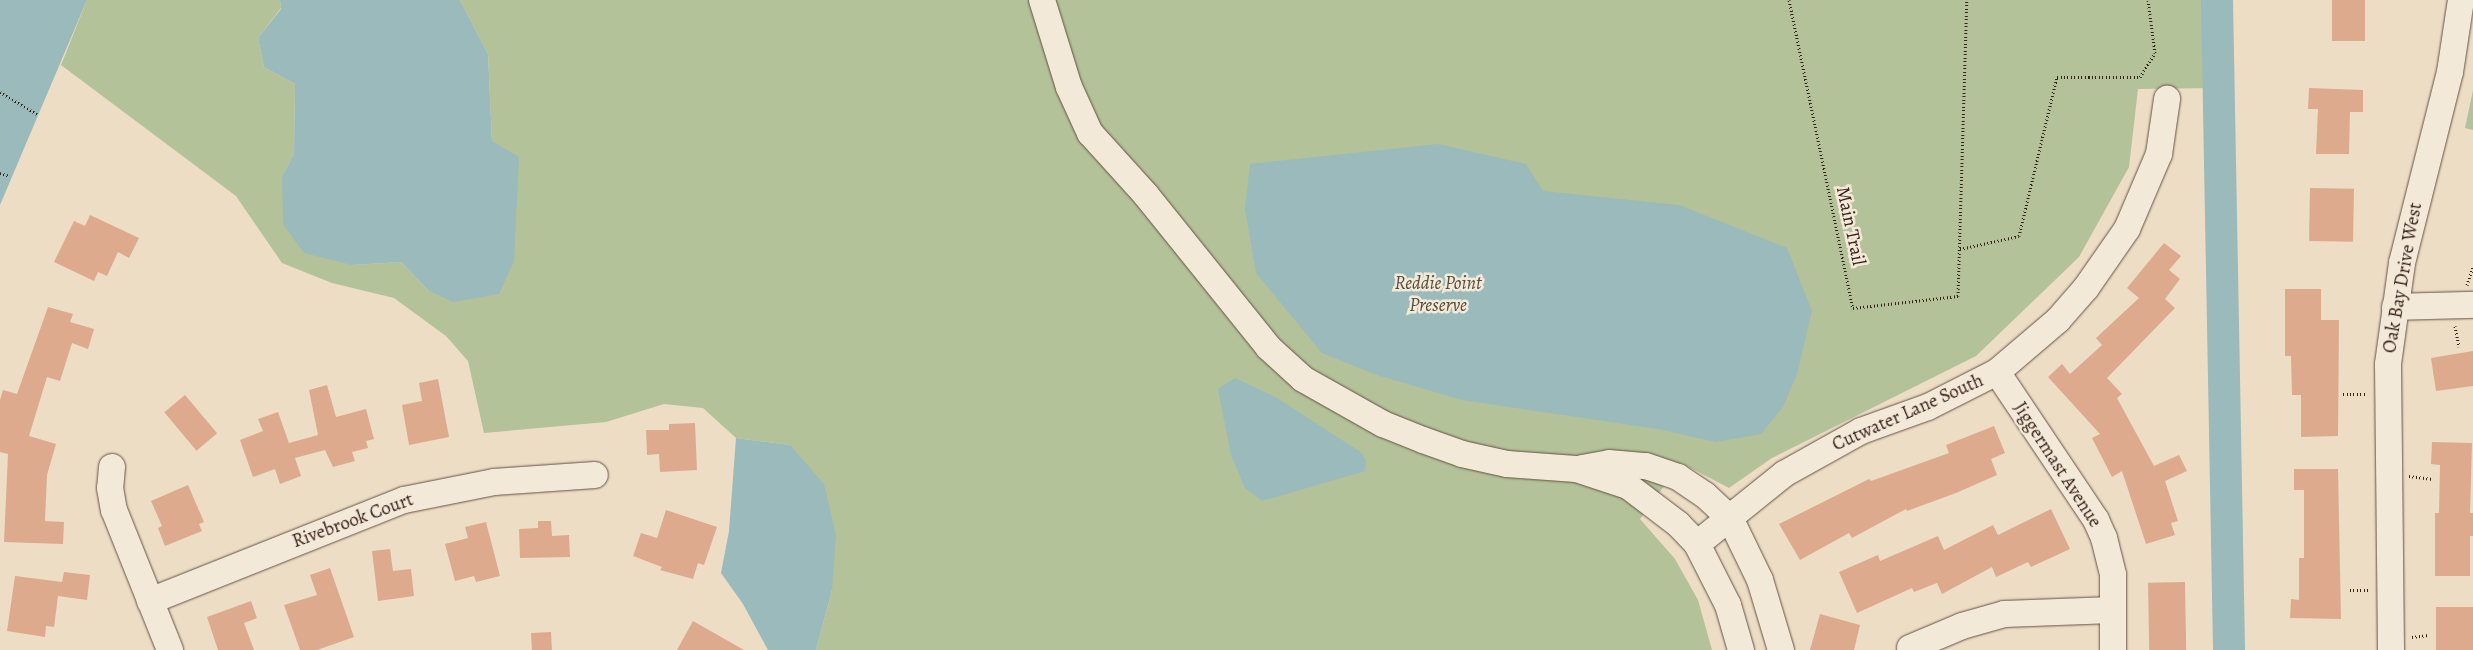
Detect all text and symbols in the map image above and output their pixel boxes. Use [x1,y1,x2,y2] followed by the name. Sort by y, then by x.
[1831,184,1869,268] street label: Main Trail
[2379,201,2427,355] street label: Oak Bay Drive West
[1395,273,1481,317] park label: Reddie Point Preserve
[1829,369,1987,457] street label: Cutwater Lane South
[2008,398,2106,532] street label: Jiggermast Avenue
[289,489,417,553] street label: Rivebrook Court

